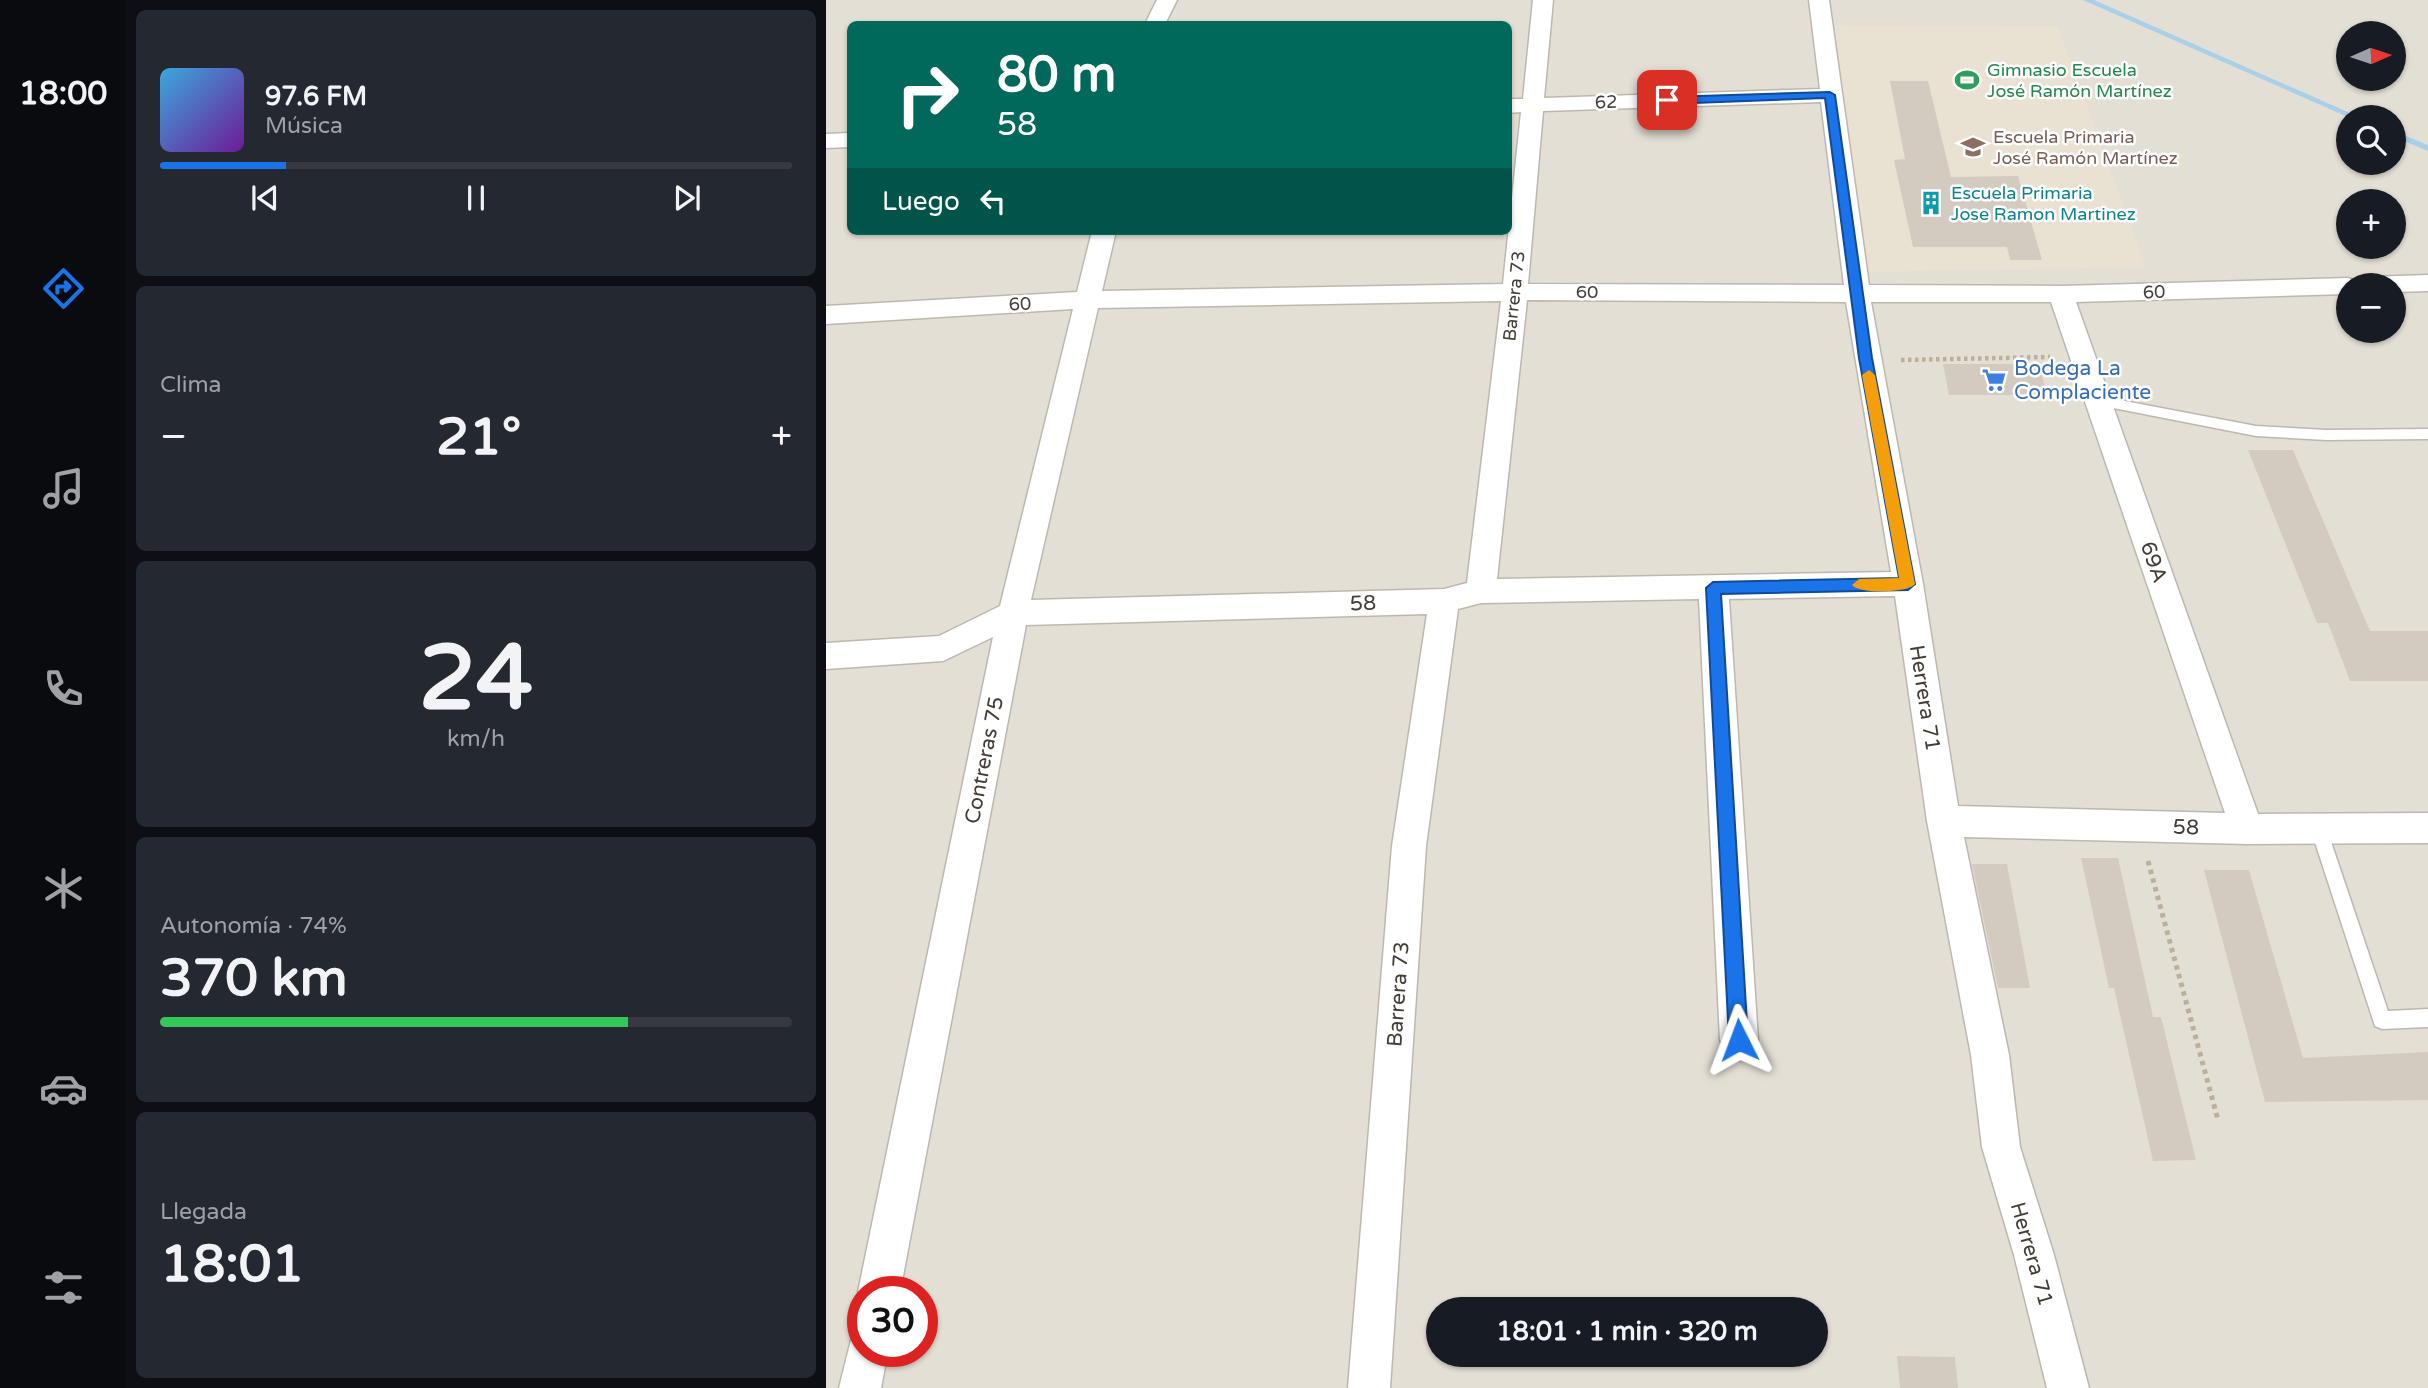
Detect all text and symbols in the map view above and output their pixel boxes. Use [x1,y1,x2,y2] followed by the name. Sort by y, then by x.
[2336,21,2406,91] north arrow
[2336,21,2406,343] map controls
[997,46,1116,105] text: 80 m
[882,49,973,140] icon: right
[1987,59,2172,102] place label: Gimnasio Escuela José Ramón Martínez
[1953,66,1981,94] sports icon: Gimnasio Escuela José Ramón Martínez
[1637,70,1697,130] pin
[19,75,107,113] text: 18:00
[265,81,367,112] text: 97.6 FM
[1648,81,1686,119] icon: arrive
[1594,91,1618,113] street label: 62
[2336,105,2406,175] button: search
[997,106,1037,144] text: 58
[265,112,343,140] text: Música
[1993,126,2178,169] place label: Escuela Primaria José Ramón Martínez
[1959,133,1987,161] school or university icon: Escuela Primaria José Ramón Martínez
[246,179,284,217] icon: previous
[457,179,495,217] icon: pause
[668,179,706,217] icon: next
[974,182,1012,220] icon: left
[1951,182,2136,225] place label: Escuela Primaria Jose Ramon Martinez
[882,186,960,217] text: Luego
[1917,189,1945,217] building icon: Escuela Primaria Jose Ramon Martinez
[2336,189,2406,259] button: +
[1498,250,1530,342] street label: Barrera 73
[39,264,88,313] icon: directions
[2336,273,2406,343] button: −
[1576,281,1598,303] street label: 60
[2142,281,2166,303] street label: 60
[1008,292,1032,316] street label: 60
[2014,356,2151,405] place label: Bodega La Complaciente
[1980,366,2008,394] supermarket icon: Bodega La Complaciente
[160,371,221,399] text: Clima
[436,406,521,469] text: 21°
[160,414,187,460] text: −
[771,414,792,460] text: +
[39,464,88,513] icon: music
[2135,538,2172,586] street label: 69A
[1349,591,1377,616] street label: 58
[419,624,533,734] text: 24
[1904,643,1945,753] street label: Herrera 71
[39,664,88,713] icon: phone
[960,694,1009,826] street label: Contreras 75
[447,725,505,753] text: km/h
[2172,815,2200,840] street label: 58
[39,864,88,913] icon: climate
[160,912,347,940] text: Autonomía · 74%
[1382,940,1415,1048] street label: Barrera 73
[160,947,348,1010] text: 370 km
[1702,1003,1776,1077] position arrow
[39,1064,88,1113] icon: car
[160,1198,247,1226] text: Llegada
[2005,1199,2058,1309] street label: Herrera 71
[160,1233,304,1296] text: 18:01
[39,1263,88,1312] icon: filters
[847,1276,938,1367] speed limit sign: 30
[1496,1316,1758,1347] text: 18:01 · 1 min · 320 m

